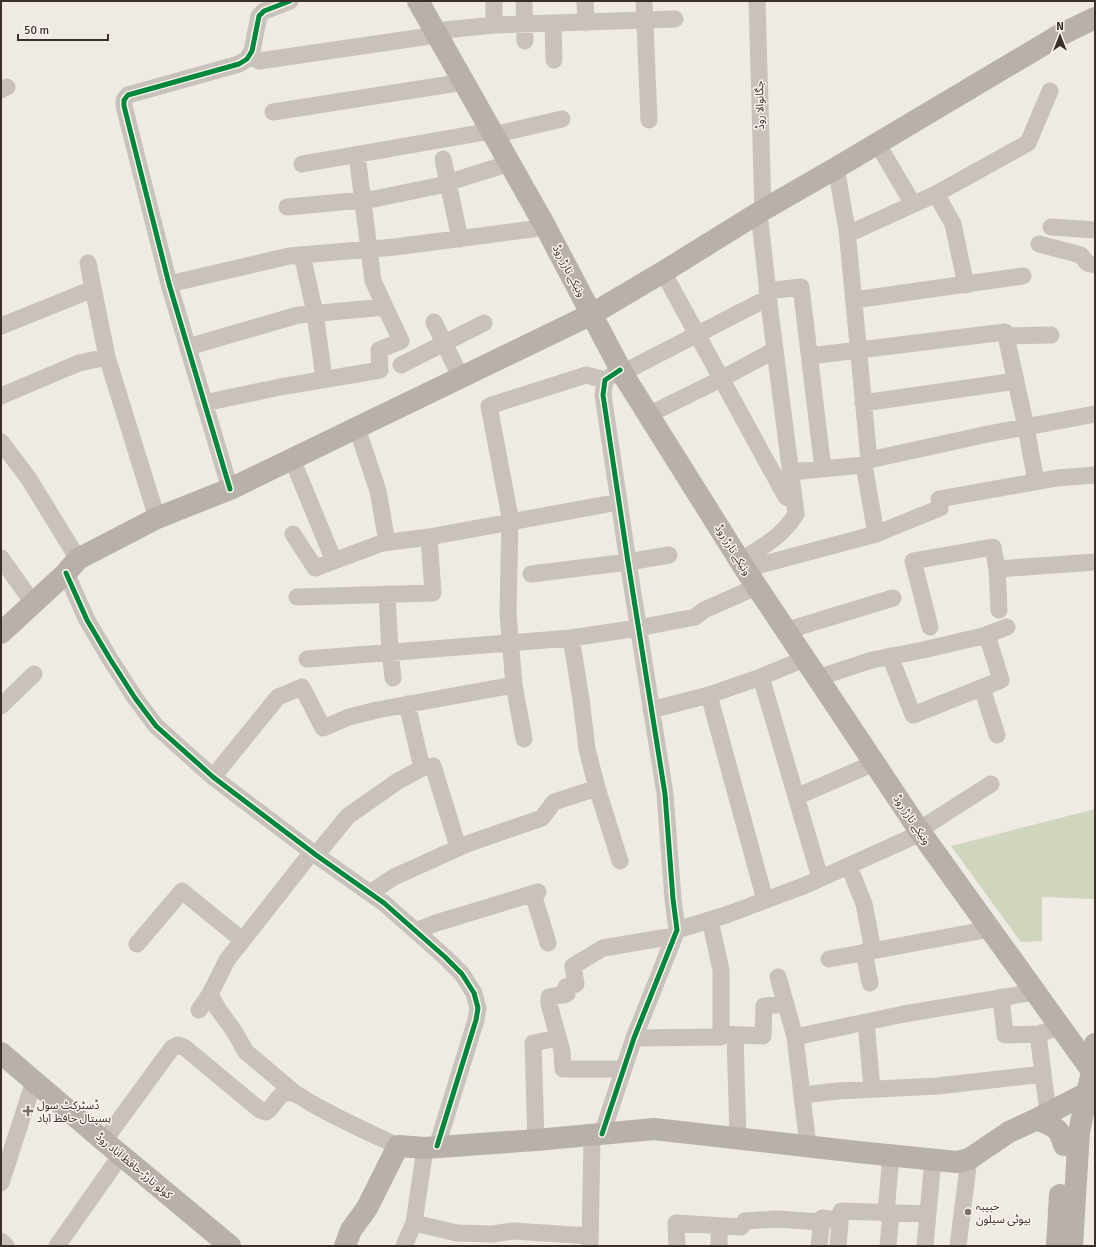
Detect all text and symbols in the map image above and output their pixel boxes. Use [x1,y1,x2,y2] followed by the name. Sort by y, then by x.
[18,16,108,42] scale bar
[1040,16,1080,56] north arrow
[1056,20,1064,33] text: N
[24,23,49,38] text: 50 m
[753,80,767,130] street label: جگانوالا روڈ
[550,243,588,299] street label: ونیکے تارڑ روڈ
[712,522,754,578] street label: ونیکے تارڑ روڈ
[891,792,934,847] street label: ونیکے تارڑ روڈ
[37,1098,111,1126] place label: ڈسٹرکٹ سول ہسپتال حافظ آباد
[22,1105,34,1117] marker: ڈسٹرکٹ سول ہسپتال حافظ آباد
[93,1130,175,1202] street label: کولو تارڑ-حافظ آباد روڈ
[976,1200,1031,1226] place label: حبیبہ بیوٹی سیلون
[963,1207,973,1217] marker: حبیبہ بیوٹی سیلون

